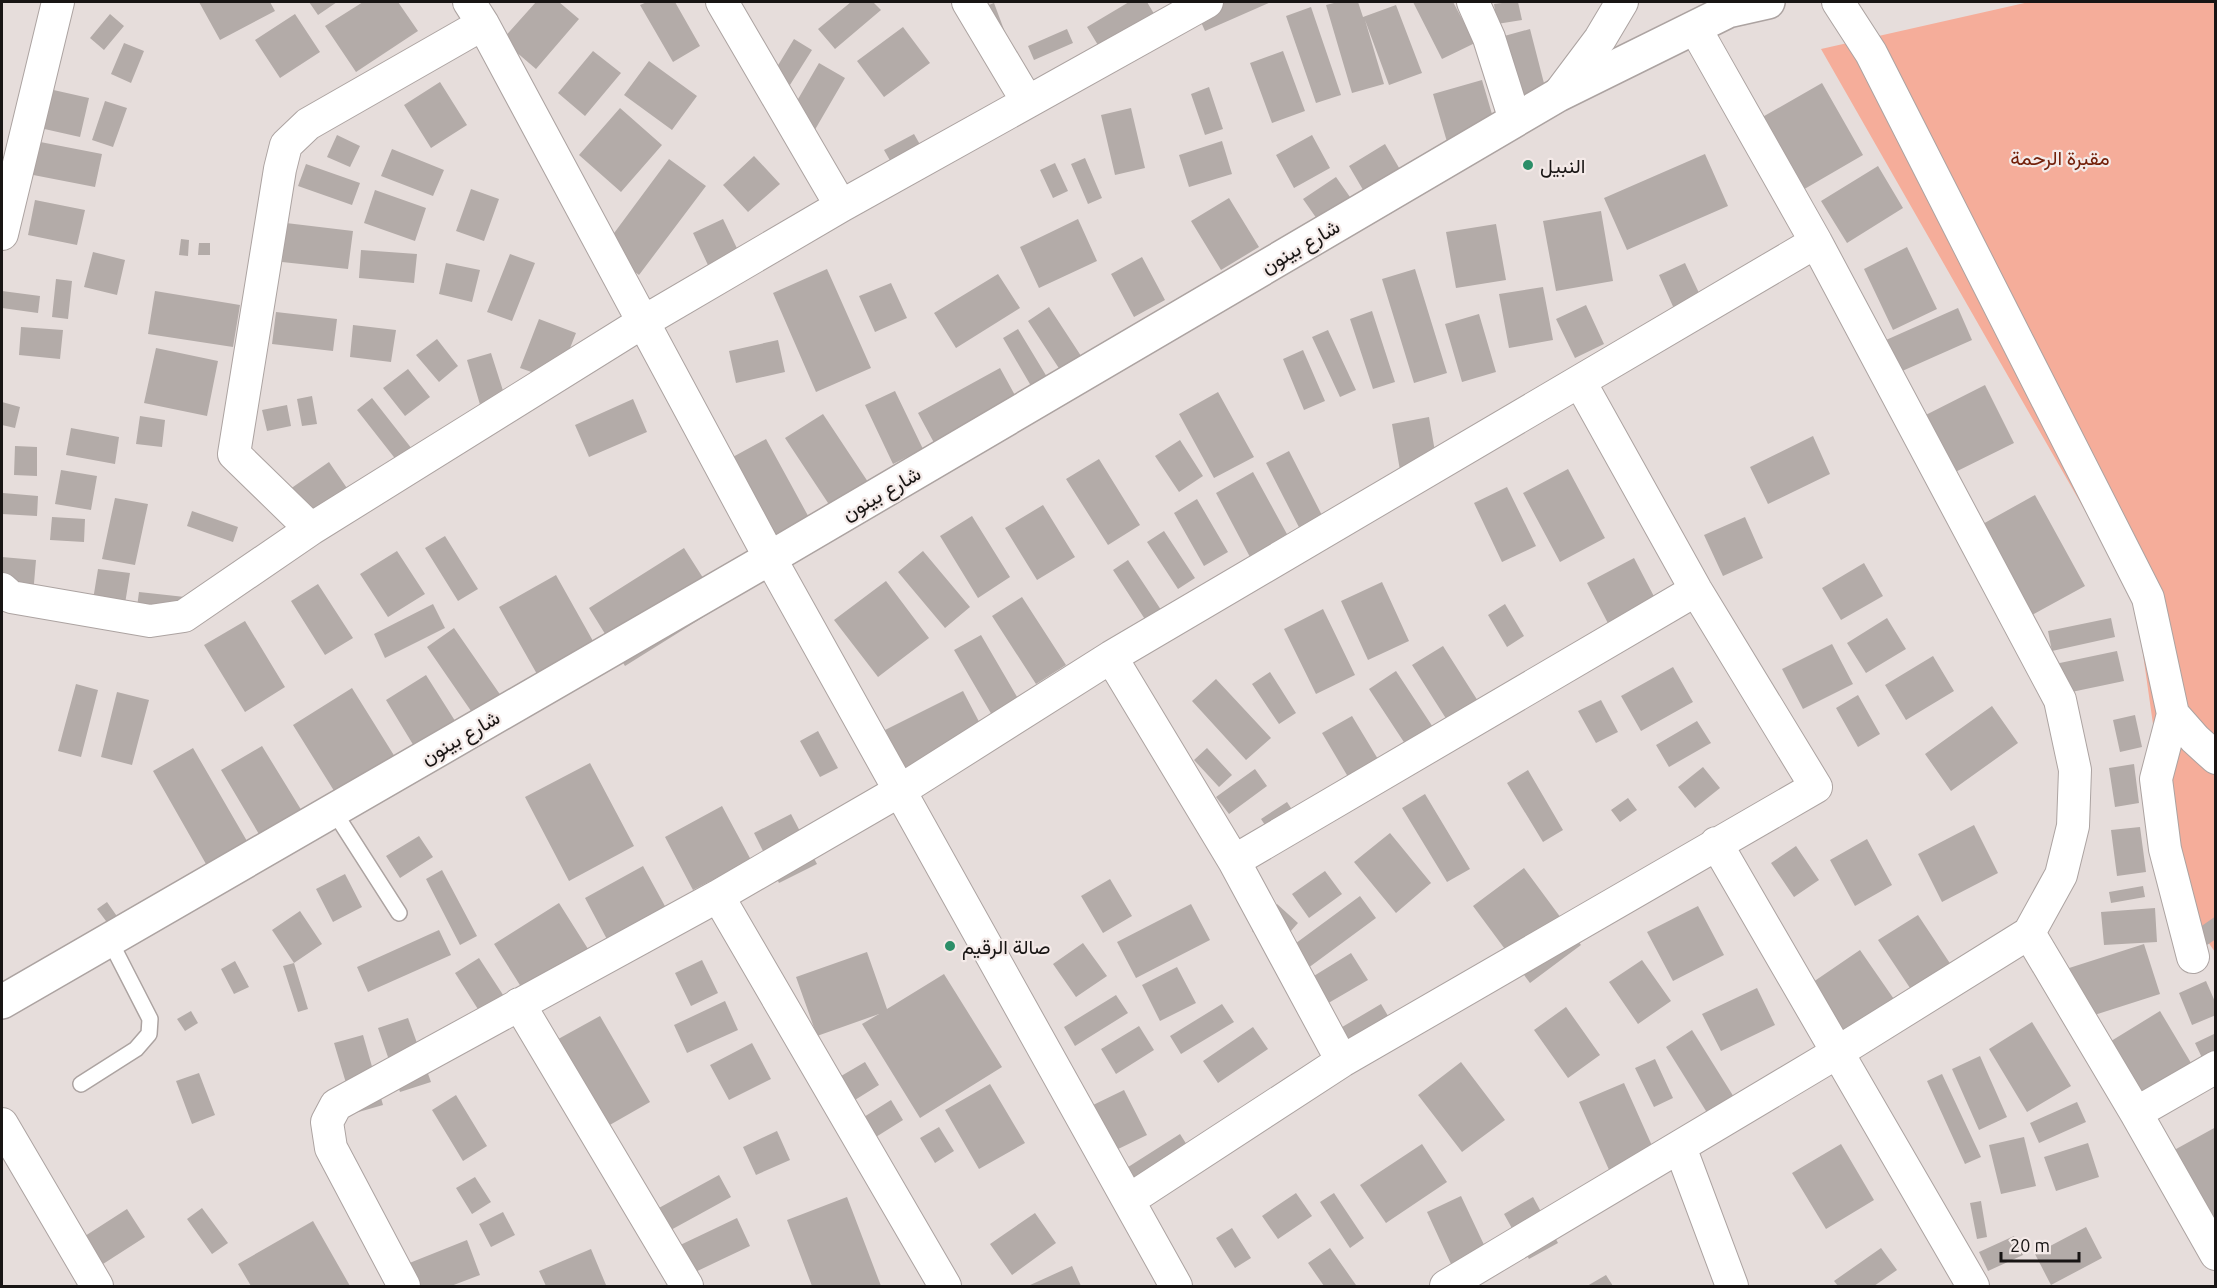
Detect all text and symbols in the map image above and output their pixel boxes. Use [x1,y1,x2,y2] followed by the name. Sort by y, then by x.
[2010,146,2110,171] park label: مقبرة الرحمة
[1540,154,1585,178] place label: النبيل
[1521,158,1535,172] marker: النبيل
[1257,214,1345,280] street label: شارع بينون
[838,461,926,527] street label: شارع بينون
[417,705,505,771] street label: شارع بينون
[962,935,1051,960] place label: صالة الرقيم
[943,939,957,953] marker: صالة الرقيم
[2001,1225,2079,1263] scale bar
[2010,1235,2050,1255] text: 20 m

